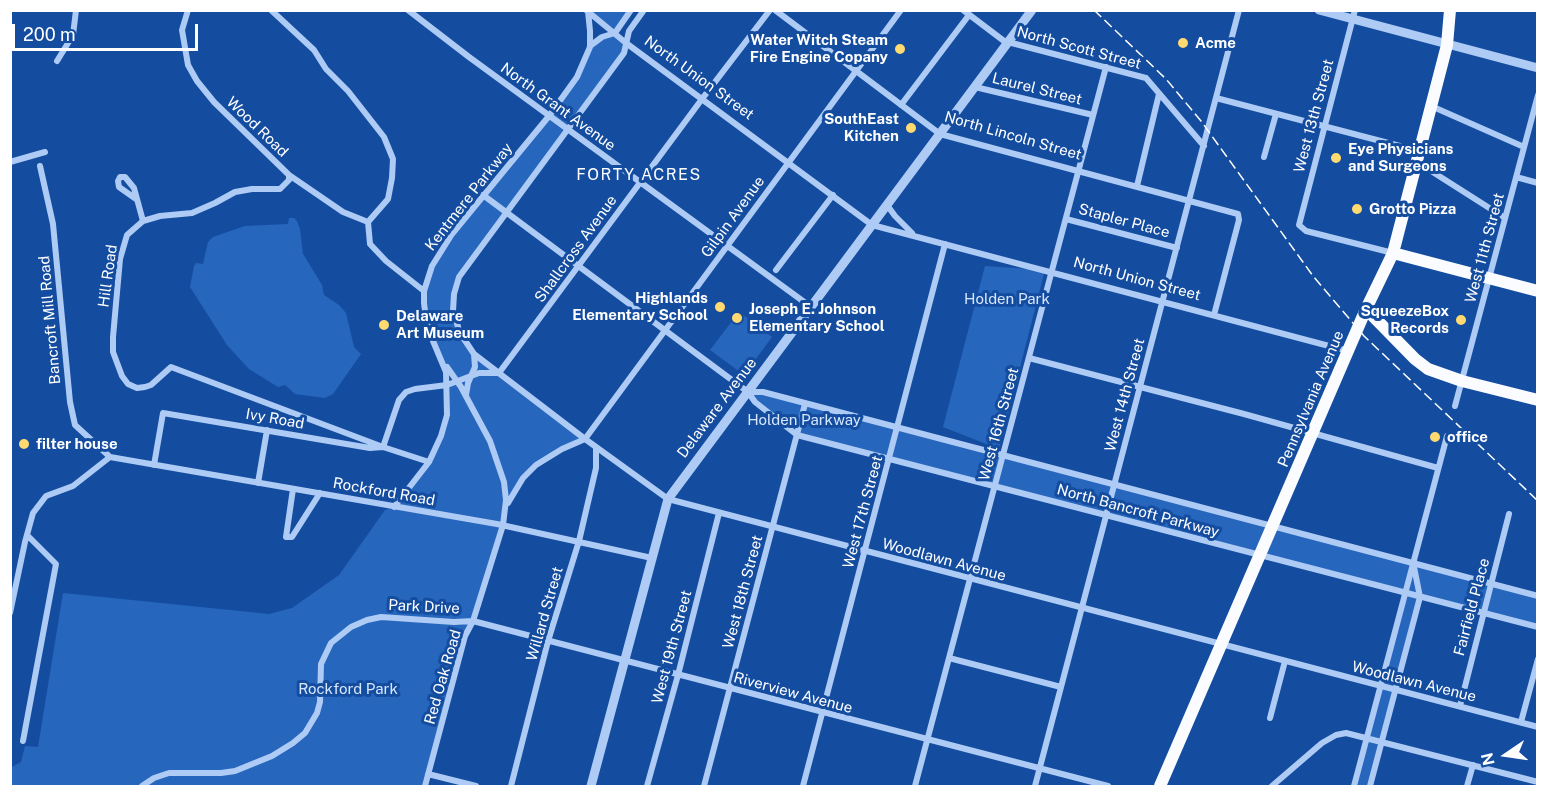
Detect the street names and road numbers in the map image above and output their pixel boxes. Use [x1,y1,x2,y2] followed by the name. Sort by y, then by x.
[1015,23,1143,73] street label: North Scott Street
[641,32,757,124] street label: North Union Street
[1290,57,1338,175] street label: West 13th Street
[497,59,619,155] street label: North Grant Avenue
[990,69,1084,109] street label: Laurel Street
[222,93,292,161] street label: Wood Road
[942,108,1084,164] street label: North Lincoln Street
[421,140,517,254] street label: Kentmere Parkway
[698,173,768,261] street label: Gilpin Avenue
[1462,191,1508,305] street label: West 11th Street
[531,192,621,306] street label: Shallcross Avenue
[1076,200,1172,242] street label: Stapler Place
[95,243,121,309] street label: Hill Road
[1071,253,1203,305] street label: North Union Street
[35,255,65,385] street label: Bancroft Mill Road
[1274,328,1348,470] street label: Pennsylvania Avenue
[1101,336,1149,454] street label: West 14th Street
[674,354,760,462] street label: Delaware Avenue
[975,365,1023,483] street label: West 16th Street
[244,405,306,433] street label: Ivy Road
[839,454,887,570] street label: West 17th Street
[332,474,436,510] street label: Rockford Road
[1055,481,1221,541] street label: North Bancroft Parkway
[719,533,767,651] street label: West 18th Street
[880,535,1008,585] street label: Woodlawn Avenue
[1450,556,1494,658] street label: Fairfield Place
[523,565,567,663] street label: Willard Street
[648,588,696,706] street label: West 19th Street
[388,596,460,618] street label: Park Drive
[421,628,465,726] street label: Red Oak Road
[1350,658,1478,706] street label: Woodlawn Avenue
[732,668,854,718] street label: Riverview Avenue

